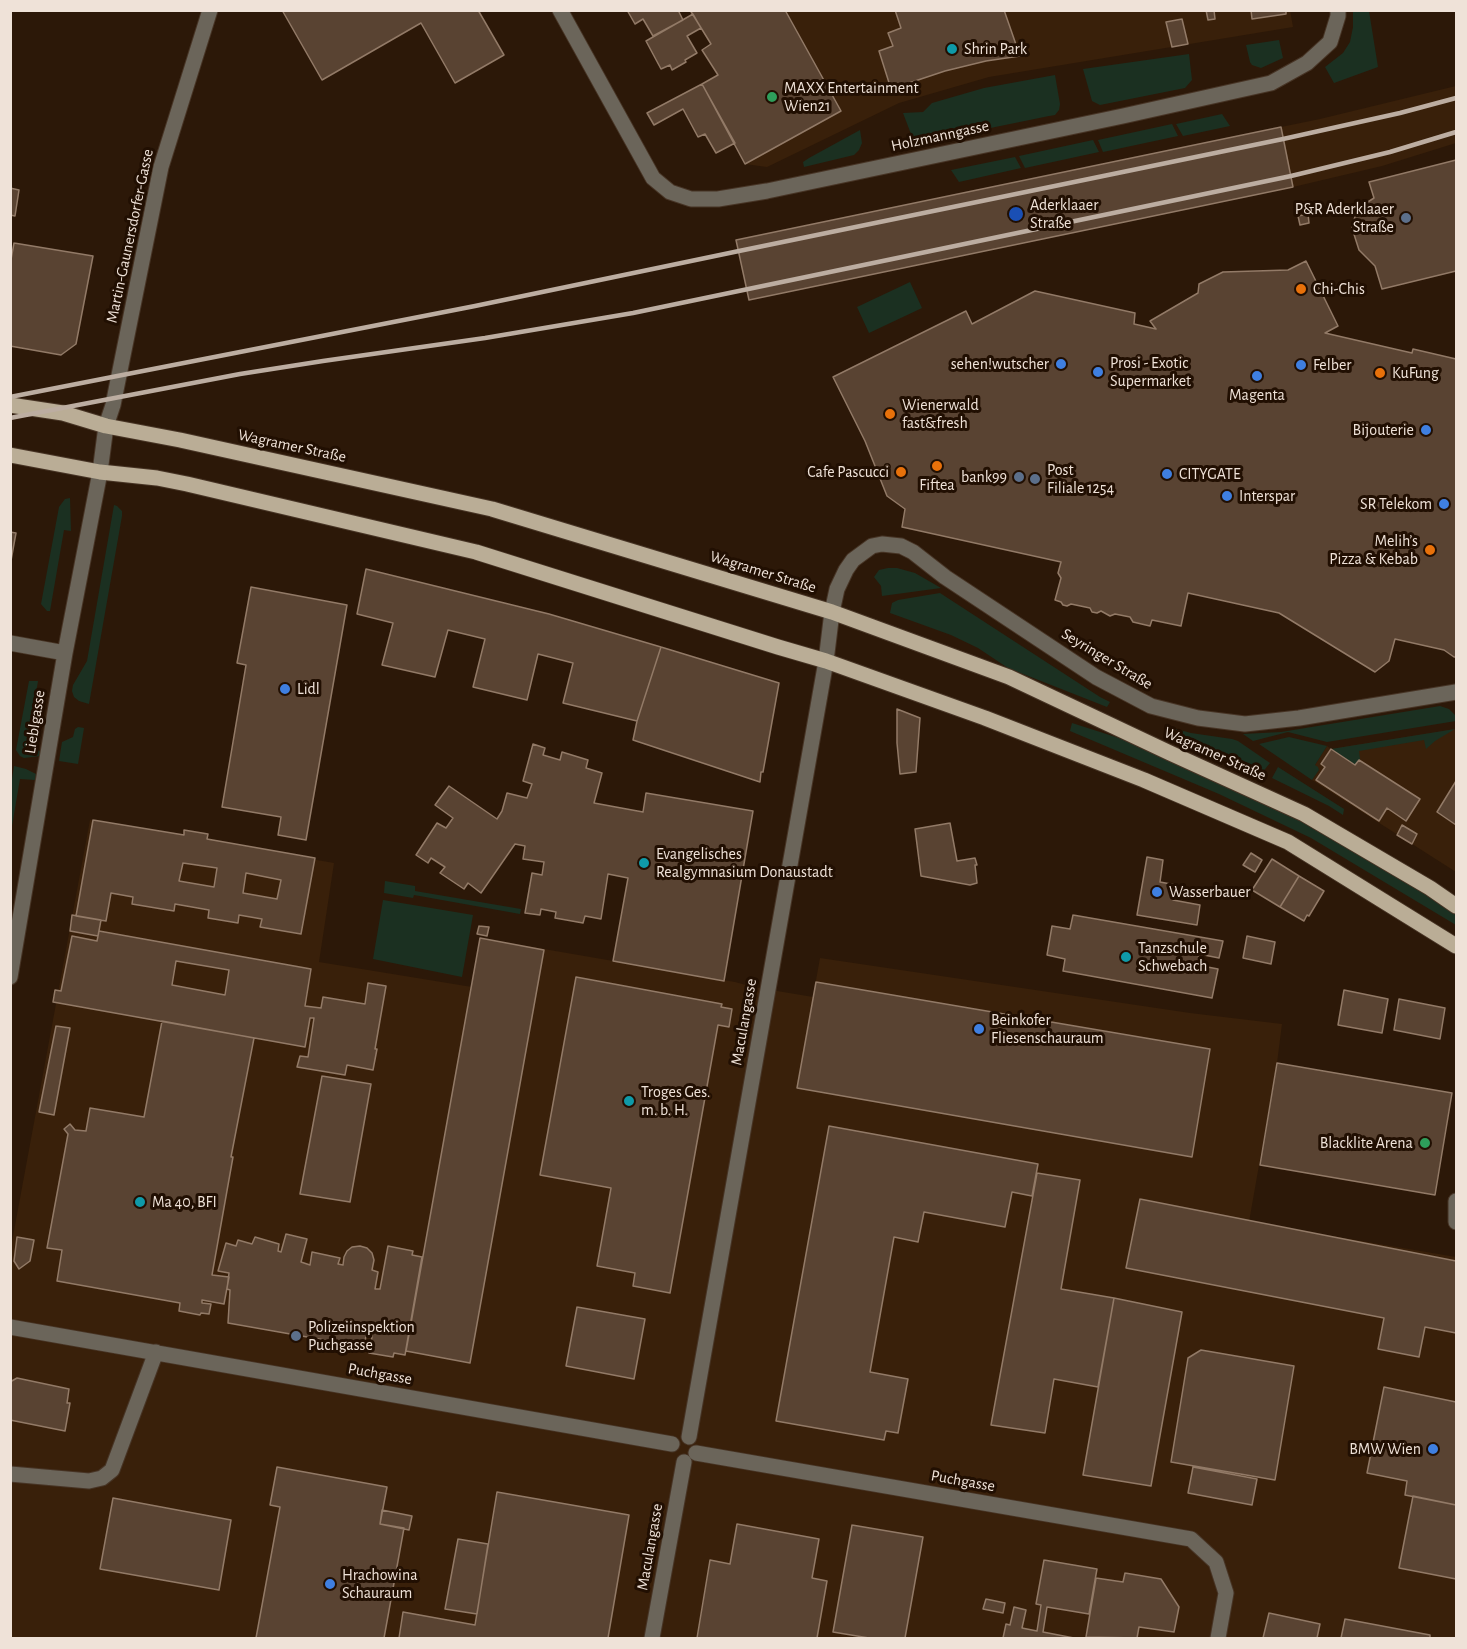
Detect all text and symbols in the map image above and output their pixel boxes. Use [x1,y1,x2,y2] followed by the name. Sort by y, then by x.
[964,39,1027,59] place label: Shrin Park
[945,42,959,56] marker: Shrin Park
[784,78,919,116] place label: MAXX Entertainment Wien21
[765,90,779,104] marker: MAXX Entertainment Wien21
[889,116,991,156] street label: Holzmanngasse
[102,147,158,325] street label: Martin-Gaunersdorfer-Gasse
[1030,195,1098,233] place label: Aderklaaer Straße
[1295,199,1394,237] place label: P&R Aderklaaer Straße
[1007,205,1025,223] marker: Aderklaaer Straße
[1399,211,1413,225] marker: P&R Aderklaaer Straße
[1313,279,1365,299] place label: Chi-Chis
[1294,282,1308,296] marker: Chi-Chis
[1110,353,1191,391] place label: Prosi - Exotic Supermarket
[951,354,1049,374] place label: sehen!wutscher
[1313,355,1351,375] place label: Felber
[1054,357,1068,371] marker: sehen!wutscher
[1294,358,1308,372] marker: Felber
[1392,363,1439,383] place label: KuFung
[1091,365,1105,379] marker: Prosi - Exotic Supermarket
[1373,366,1387,380] marker: KuFung
[1250,369,1264,383] marker: Magenta
[1229,385,1285,405] place label: Magenta
[902,395,979,433] place label: Wienerwald fast&fresh
[883,407,897,421] marker: Wienerwald fast&fresh
[1353,420,1414,440] place label: Bijouterie
[1419,423,1433,437] marker: Bijouterie
[236,425,348,467] street label: Wagramer Straße
[930,459,944,473] marker: Fiftea
[1047,460,1114,498] place label: Post Filiale 1254
[807,462,889,482] place label: Cafe Pascucci
[1179,464,1241,484] place label: CITYGATE
[894,465,908,479] marker: Cafe Pascucci
[961,467,1007,487] place label: bank99
[1160,467,1174,481] marker: CITYGATE
[1012,470,1026,484] marker: bank99
[1028,472,1042,486] marker: Post Filiale 1254
[919,475,955,495] place label: Fiftea
[1239,486,1295,506] place label: Interspar
[1220,489,1234,503] marker: Interspar
[1360,494,1432,514] place label: SR Telekom
[1437,497,1451,511] marker: SR Telekom
[1329,531,1418,569] place label: Melih’s Pizza & Kebab
[1423,543,1437,557] marker: Melih’s Pizza & Kebab
[708,547,818,597] street label: Wagramer Straße
[1058,624,1156,694] street label: Seyringer Straße
[297,679,320,699] place label: Lidl
[278,682,292,696] marker: Lidl
[20,689,50,755] street label: Lieblgasse
[1161,723,1269,785] street label: Wagramer Straße
[656,844,833,882] place label: Evangelisches Realgymnasium Donaustadt
[637,856,651,870] marker: Evangelisches Realgymnasium Donaustadt
[1169,882,1251,902] place label: Wasserbauer
[1150,885,1164,899] marker: Wasserbauer
[1138,938,1207,976] place label: Tanzschule Schwebach
[1119,950,1133,964] marker: Tanzschule Schwebach
[727,977,761,1067] street label: Maculangasse
[991,1010,1104,1048] place label: Beinkofer Fliesenschauraum
[972,1022,986,1036] marker: Beinkofer Fliesenschauraum
[641,1082,711,1120] place label: Troges Ges. m. b. H.
[622,1094,636,1108] marker: Troges Ges. m. b. H.
[1320,1133,1413,1153] place label: Blacklite Arena
[1418,1136,1432,1150] marker: Blacklite Arena
[152,1192,217,1212] place label: Ma 40, BFI
[133,1195,147,1209] marker: Ma 40, BFI
[308,1317,415,1355] place label: Polizeiinspektion Puchgasse
[289,1329,303,1343] marker: Polizeiinspektion Puchgasse
[346,1359,414,1389] street label: Puchgasse
[1349,1439,1421,1459] place label: BMW Wien
[1426,1442,1440,1456] marker: BMW Wien
[929,1466,997,1496] street label: Puchgasse
[633,1502,667,1592] street label: Maculangasse
[342,1565,418,1603] place label: Hrachowina Schauraum
[323,1577,337,1591] marker: Hrachowina Schauraum

